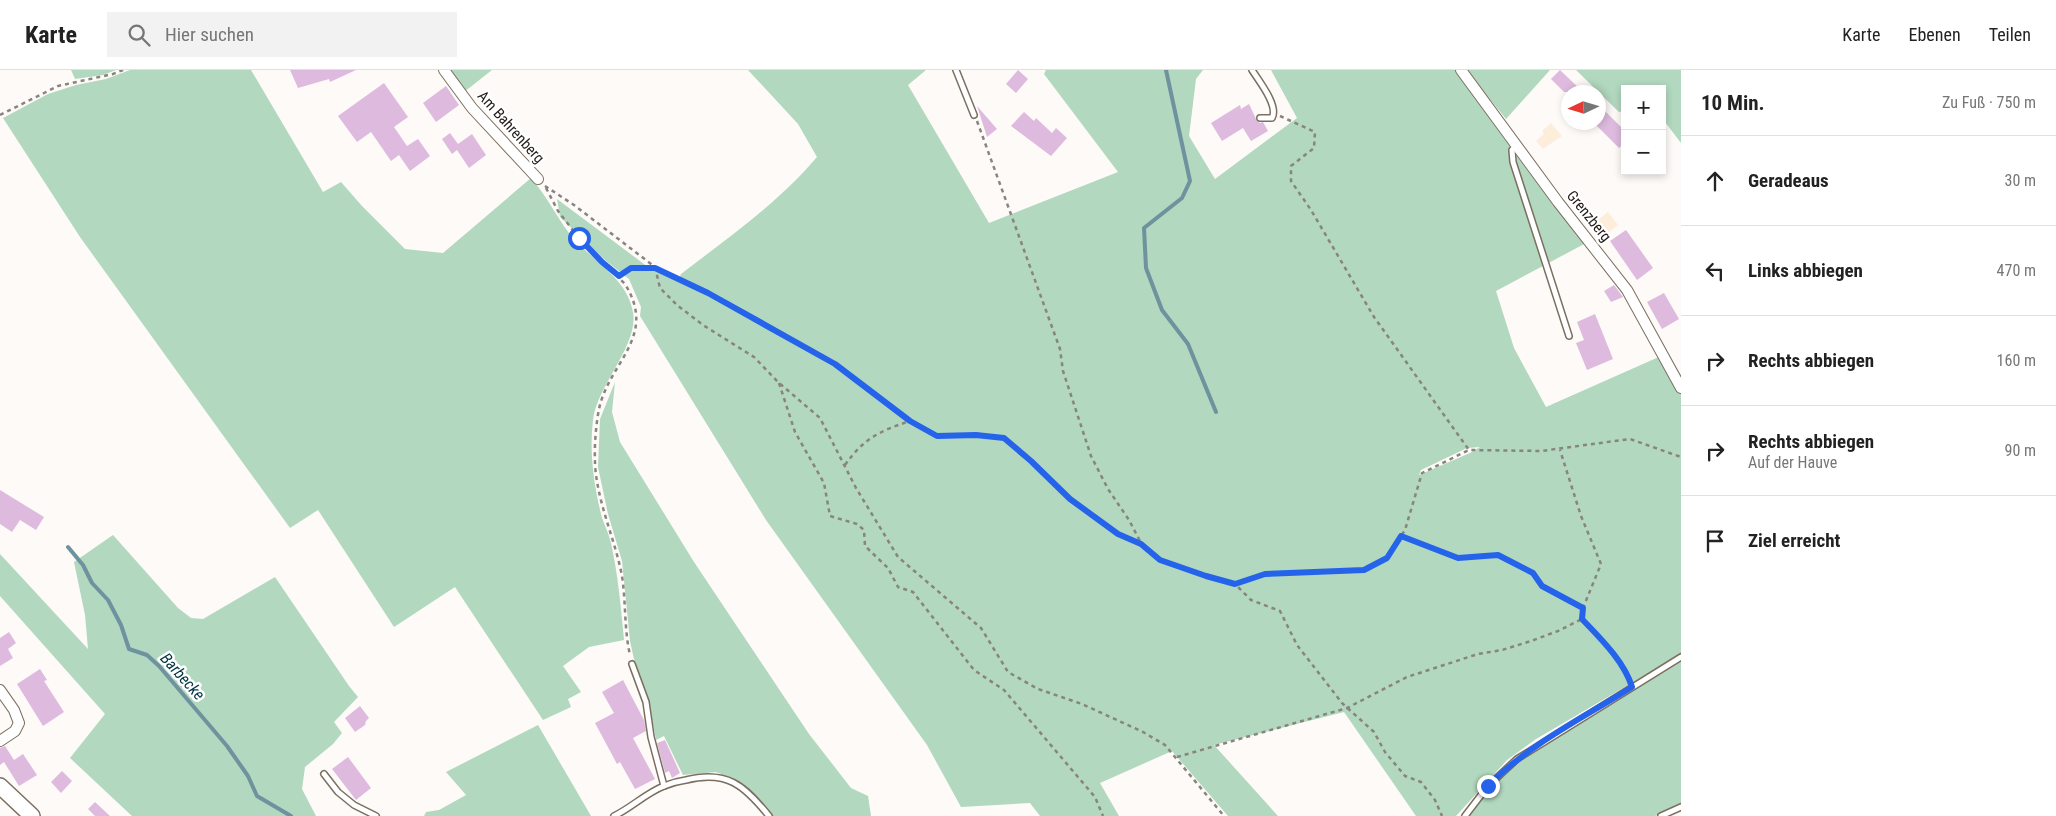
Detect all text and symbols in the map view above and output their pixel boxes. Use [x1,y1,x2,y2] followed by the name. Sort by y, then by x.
[107,12,457,57] search box
[25,21,77,49] text: Karte
[125,21,153,49] icon: search
[165,23,254,46] text: Hier suchen
[1842,24,1881,45] text: Karte
[1909,24,1961,45] text: Ebenen
[1989,24,2031,45] text: Teilen
[1561,85,1606,130] north arrow
[1621,85,1666,175] map controls
[1621,85,1666,130] button: +
[474,87,548,167] street label: Am Bahrenberg
[1701,91,1765,115] text: 10 Min.
[1942,93,2036,112] text: Zu Fuß · 750 m
[1621,130,1666,175] button: −
[1701,167,1729,195] icon: ahead
[1748,169,1829,192] text: Geradeaus
[2004,171,2036,190] text: 30 m
[1563,187,1615,245] street label: Grenzberg
[568,227,591,250] route start
[1701,257,1729,285] icon: left
[1748,259,1863,282] text: Links abbiegen
[1997,261,2036,280] text: 470 m
[1701,347,1729,375] icon: right
[1748,349,1874,372] text: Rechts abbiegen
[1997,351,2036,370] text: 160 m
[1748,430,1874,453] text: Rechts abbiegen
[1701,437,1729,465] icon: right
[2004,441,2036,460] text: 90 m
[1748,453,1837,472] text: Auf der Hauve
[1701,527,1729,555] icon: arrive
[1748,529,1840,552] text: Ziel erreicht
[157,649,209,704] water label: Barbecke
[1477,775,1500,798] route end

